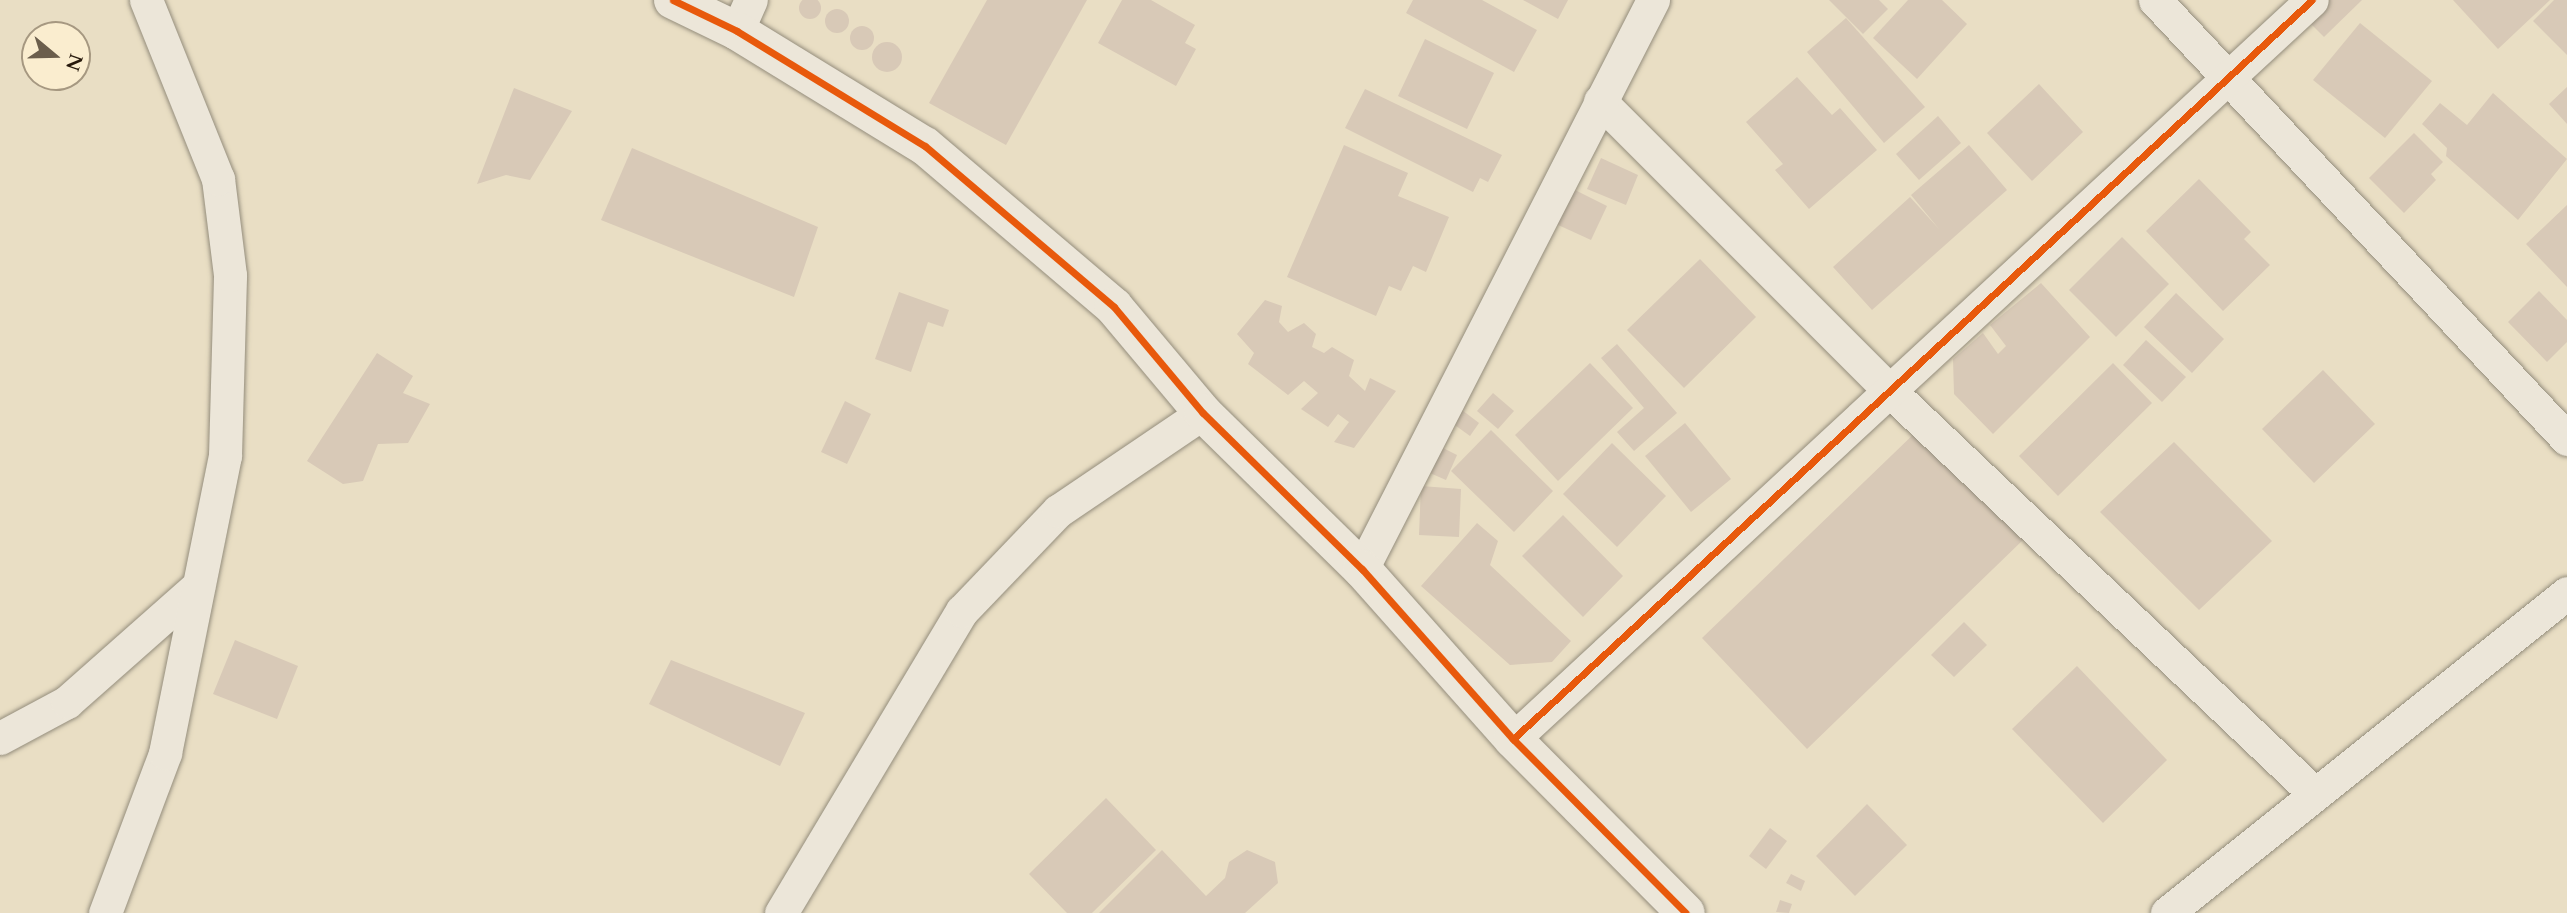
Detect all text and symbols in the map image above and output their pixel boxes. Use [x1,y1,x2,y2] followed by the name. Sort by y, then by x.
[21,21,91,91] north arrow
[59,50,89,74] text: N

